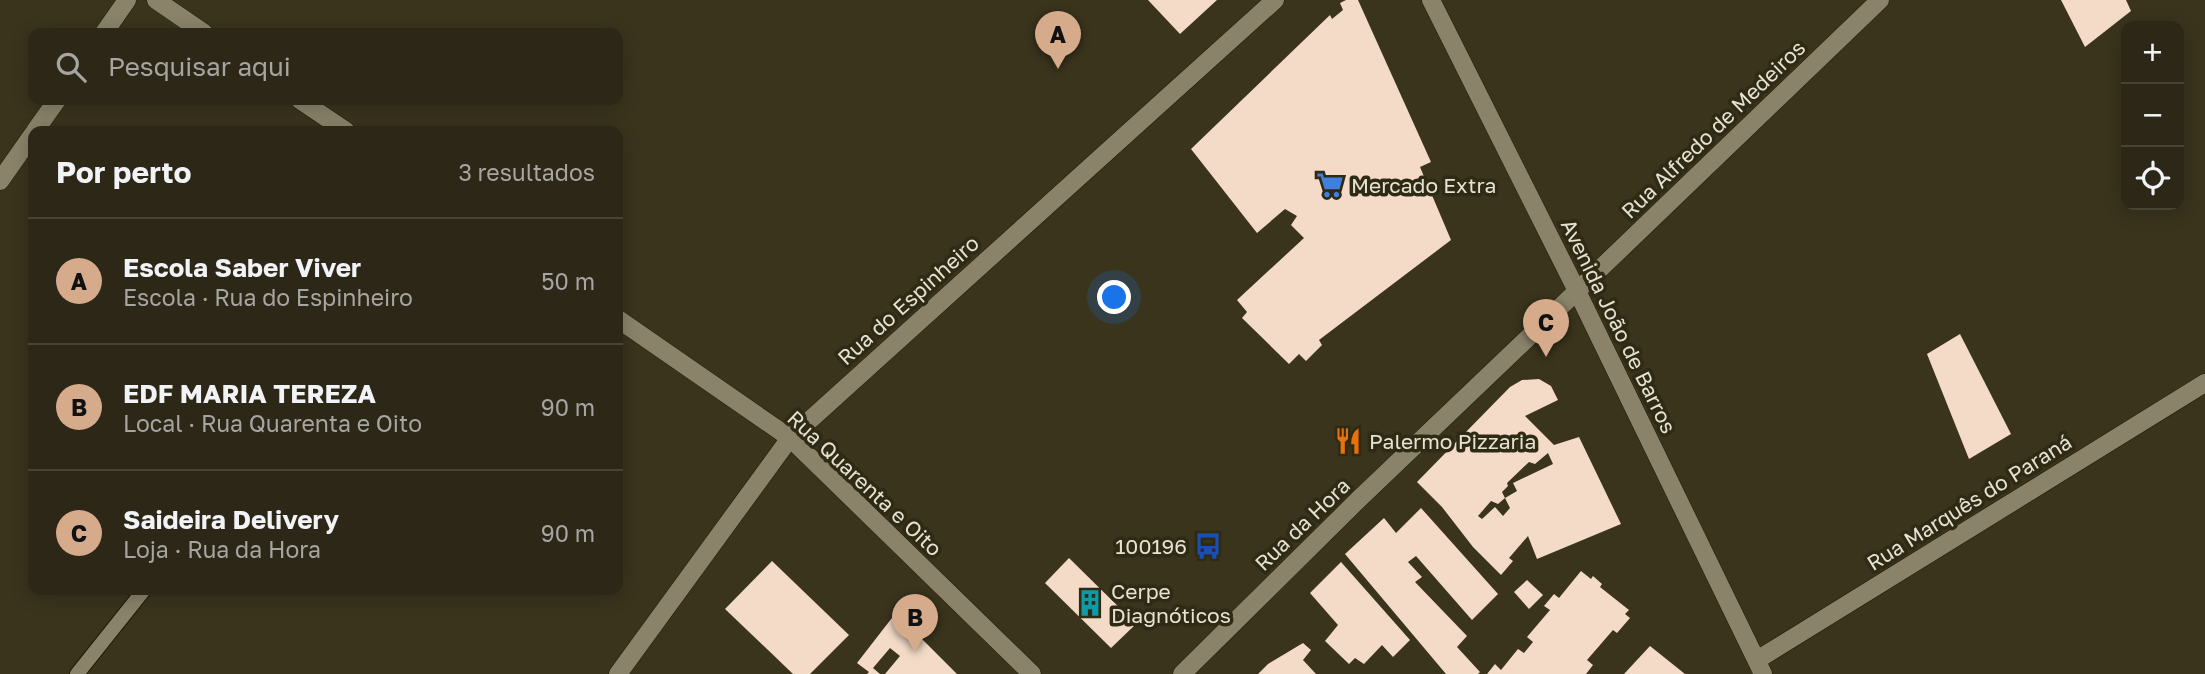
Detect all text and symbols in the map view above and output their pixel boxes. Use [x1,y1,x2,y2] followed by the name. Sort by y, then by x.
[1035,11,1081,69] pin: A
[2121,21,2184,210] map controls
[2121,21,2184,84] button: +
[28,28,623,105] search box
[1616,34,1810,224] street label: Rua Alfredo de Medeiros
[52,48,90,86] icon: search
[108,51,291,82] text: Pesquisar aqui
[2121,84,2184,147] button: −
[2121,147,2184,210] button: locate
[56,154,191,190] text: Por perto
[458,158,595,186] text: 3 resultados
[1315,170,1345,200] supermarket icon: Mercado Extra
[1351,172,1496,198] place label: Mercado Extra
[1556,215,1682,437] street label: Avenida João de Barros
[832,230,984,370] street label: Rua do Espinheiro
[123,252,361,283] text: Escola Saber Viver
[71,267,87,295] text: A
[541,267,595,295] text: 50 m
[1097,280,1131,314] your location
[123,283,413,311] text: Escola · Rua do Espinheiro
[1523,299,1569,357] pin: C
[123,378,376,409] text: EDF MARIA TEREZA
[71,393,87,421] text: B
[541,393,595,421] text: 90 m
[782,405,948,561] street label: Rua Quarenta e Oito
[123,409,422,437] text: Local · Rua Quarenta e Oito
[1333,426,1363,456] restaurant icon: Palermo Pizzaria
[1369,428,1536,454] place label: Palermo Pizzaria
[1862,428,2076,576] street label: Rua Marquês do Paraná
[1249,472,1355,576] street label: Rua da Hora
[123,504,339,535] text: Saideira Delivery
[71,519,87,547] text: C
[541,519,595,547] text: 90 m
[1193,531,1223,561] bus stop icon: 100196
[1115,533,1187,559] place label: 100196
[123,535,321,563] text: Loja · Rua da Hora
[1111,578,1231,628] place label: Cerpe Diagnóticos
[1075,588,1105,618] building icon: Cerpe Diagnóticos
[892,594,938,652] pin: B

